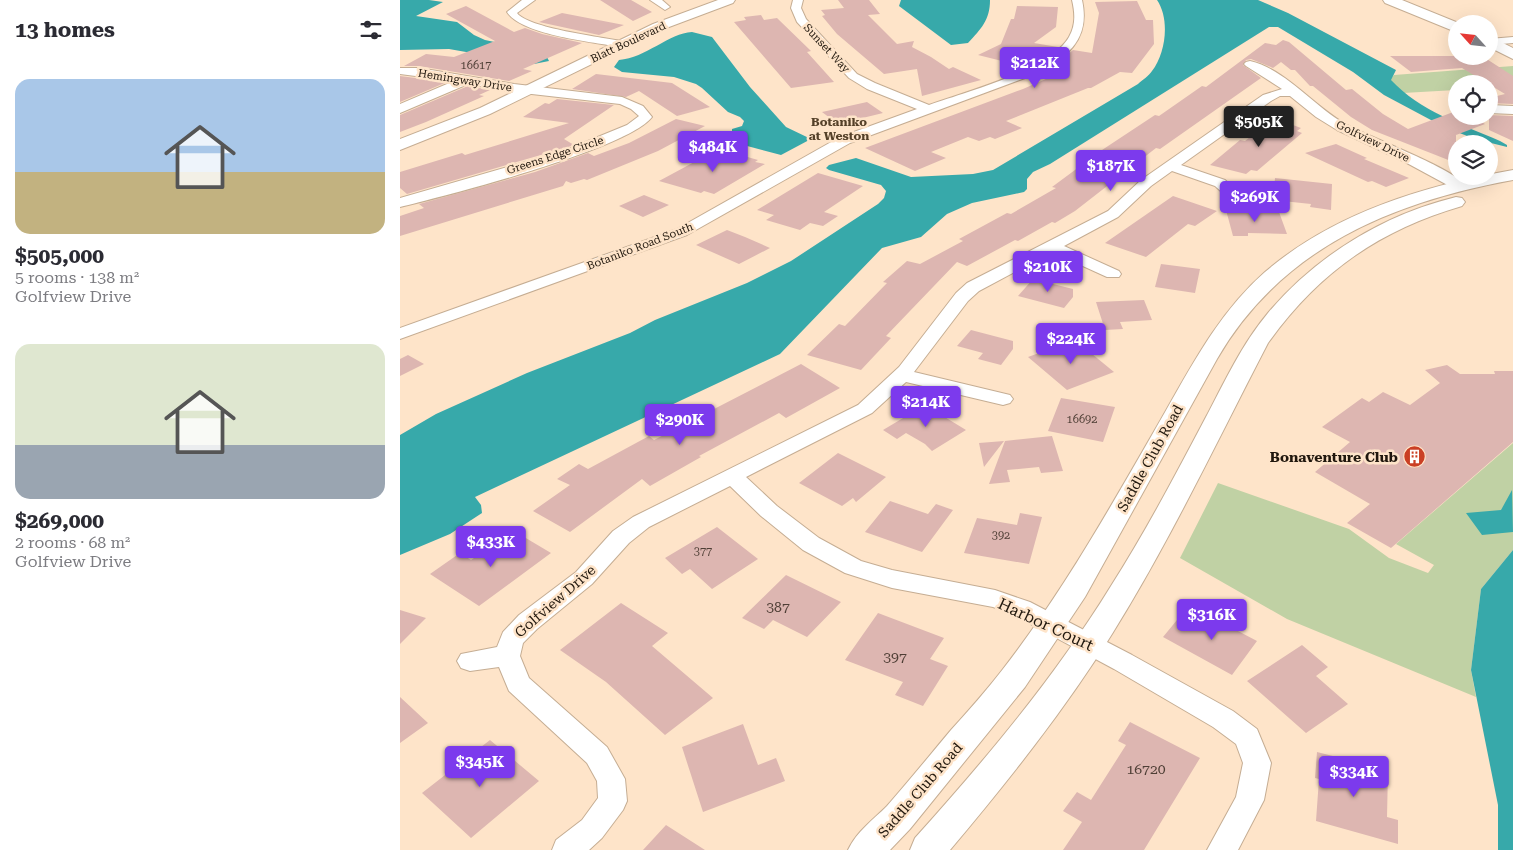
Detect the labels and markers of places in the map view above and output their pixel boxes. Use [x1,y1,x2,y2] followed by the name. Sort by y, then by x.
[1000,46,1070,89] pin: $212K
[1224,106,1294,148] pin: $505K
[678,130,748,173] pin: $484K
[1076,150,1146,192] pin: $187K
[1220,180,1290,223] pin: $269K
[1013,250,1083,293] pin: $210K
[1036,322,1106,365] pin: $224K
[891,386,961,428] pin: $214K
[645,404,715,446] pin: $290K
[1402,445,1426,469] building icon: Bonaventure Club
[1270,449,1398,465] place label: Bonaventure Club
[456,526,526,568] pin: $433K
[1177,598,1247,641] pin: $316K
[445,746,515,788] pin: $345K
[1319,756,1389,798] pin: $334K

